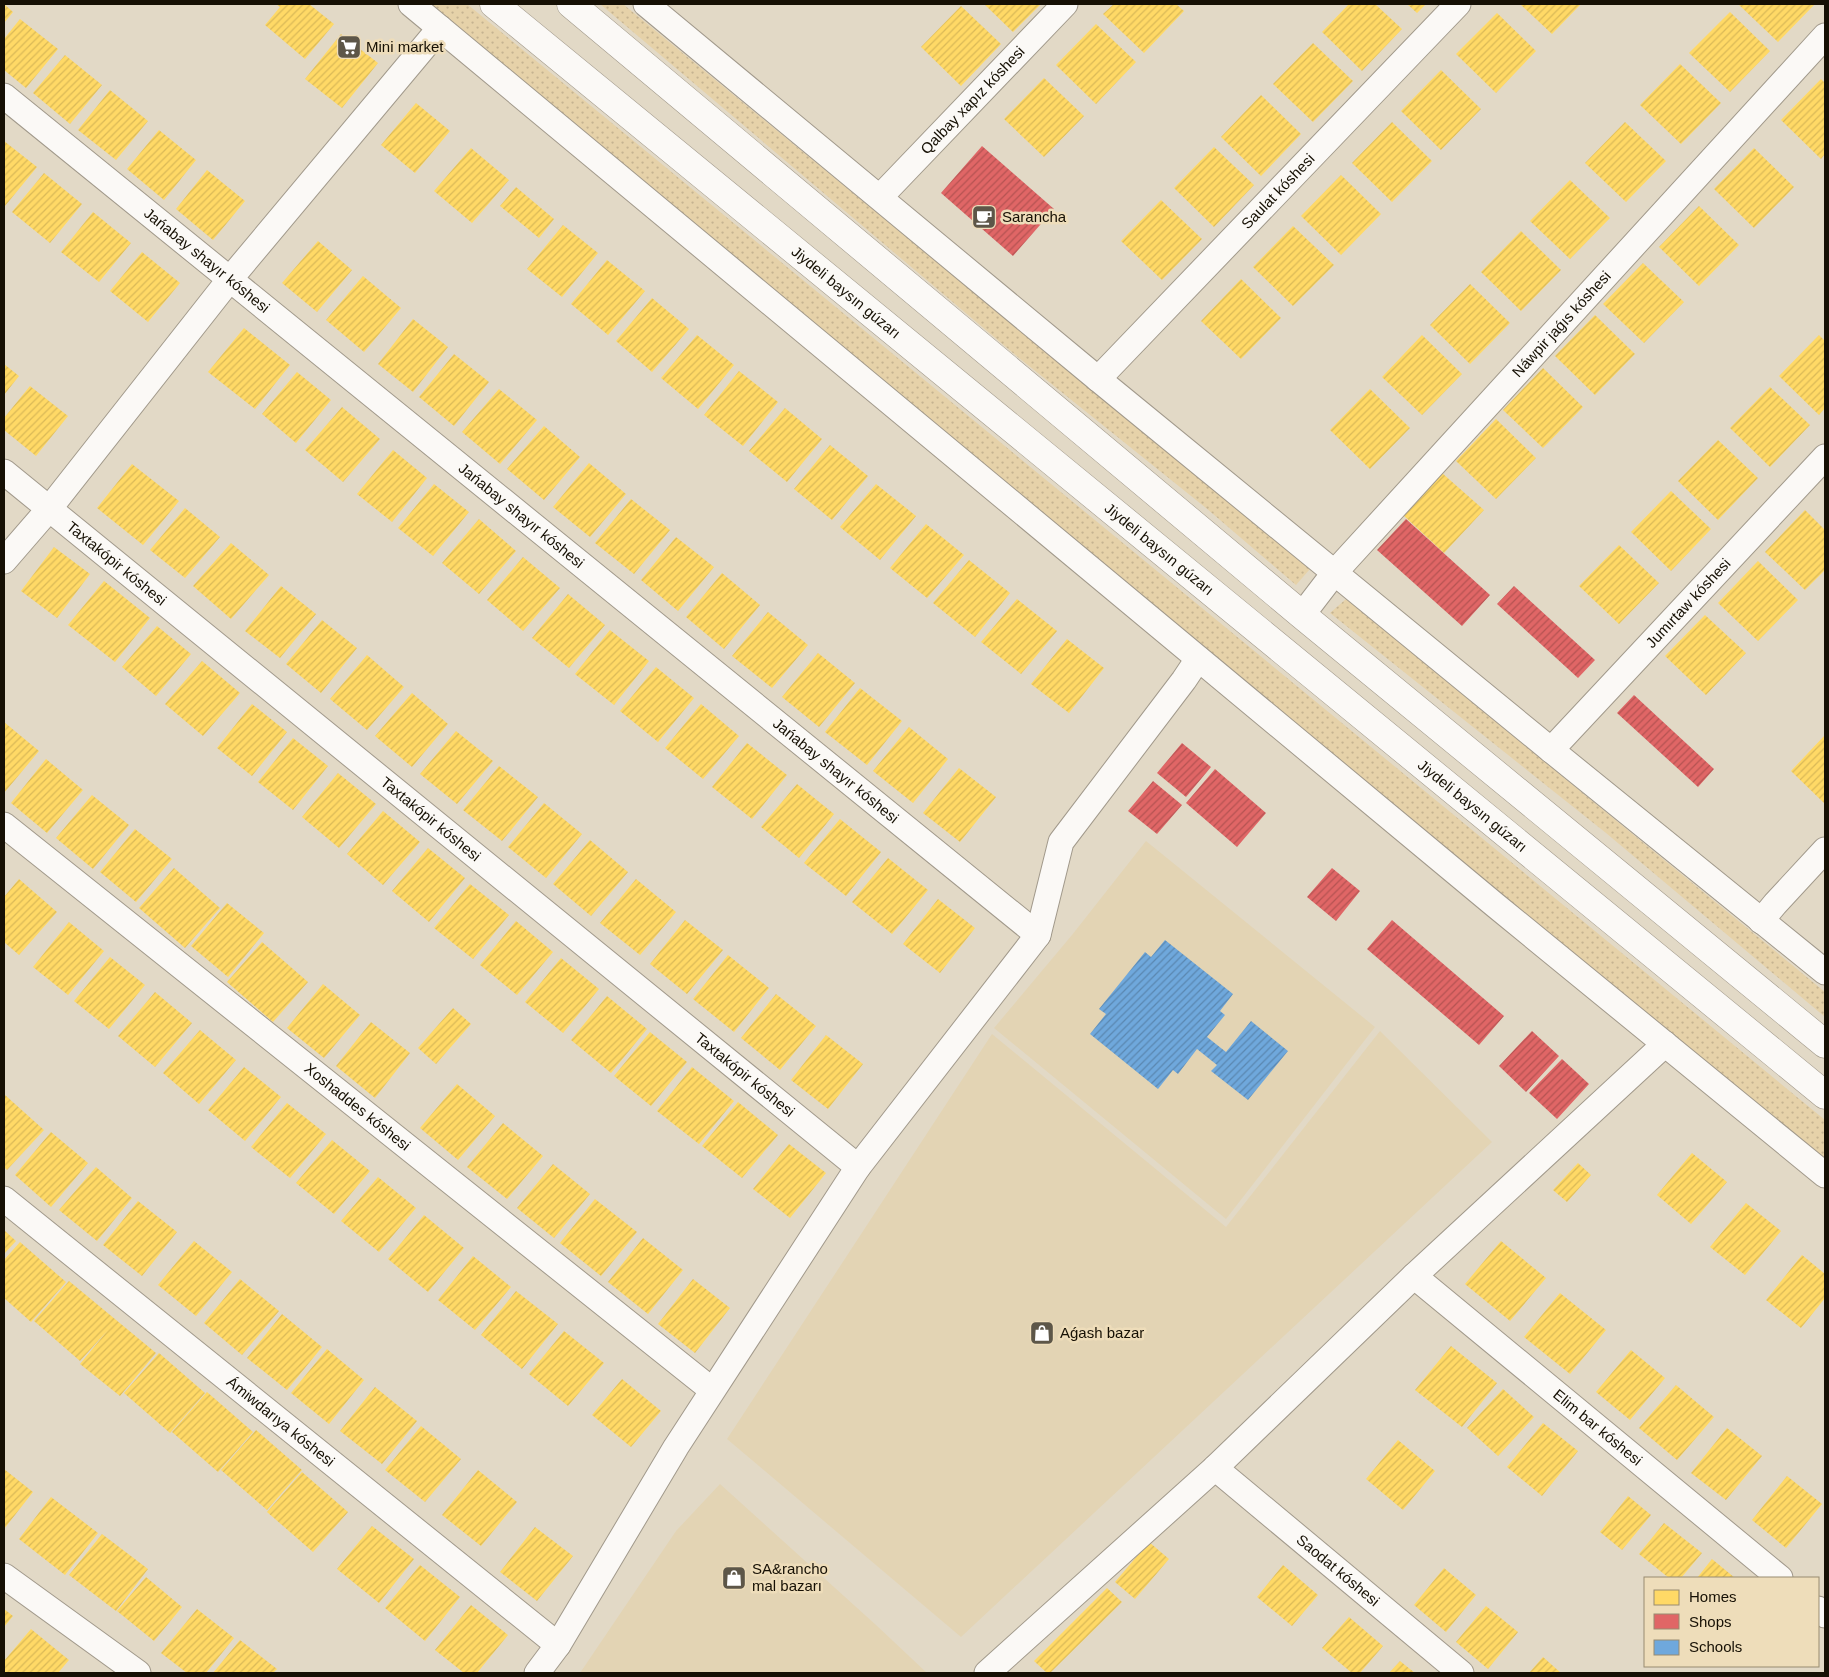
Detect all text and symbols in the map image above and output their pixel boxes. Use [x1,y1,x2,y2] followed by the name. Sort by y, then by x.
[336,34,362,60] supermarket icon: Mini market
[366,38,444,55] place label: Mini market
[917,43,1028,157] street label: Qalbay xapız kóshesi
[1238,150,1318,232] street label: Saulat kóshesi
[141,204,273,316] street label: Jańabay shayır kóshesi
[971,204,997,230] cafe icon: Sarancha
[1002,208,1067,225] place label: Sarancha
[788,242,904,342] street label: Jiydeli baysın gúzarı
[1508,267,1614,380] street label: Náwpir jaǵıs kóshesi
[455,459,588,571] street label: Jańabay shayır kóshesi
[1101,499,1217,598] street label: Jiydeli baysın gúzarı
[64,518,170,609] street label: Taxtakópir kóshesi
[1642,555,1734,651] street label: Jumırtaw kóshesi
[770,714,902,826] street label: Jańabay shayır kóshesi
[1415,756,1531,855] street label: Jiydeli baysın gúzarı
[378,773,484,864] street label: Taxtakópir kóshesi
[692,1029,798,1120] street label: Taxtakópir kóshesi
[301,1059,414,1154] street label: Xoshaddes kóshesi
[1029,1320,1055,1346] shop icon: Aǵash bazar
[1060,1324,1144,1341] place label: Aǵash bazar
[224,1373,338,1470] street label: Ámiwdarıya kóshesi
[1550,1385,1646,1469] street label: Elim bar kóshesi
[1293,1531,1383,1609] street label: Saodat kóshesi
[752,1560,828,1594] place label: SA&rancho mal bazarı
[721,1565,747,1591] shop icon: SA&rancho mal bazarı
[1644,1577,1819,1667] legend
[1689,1588,1737,1605] text: Homes
[1689,1613,1732,1630] text: Shops
[1689,1638,1742,1655] text: Schools

